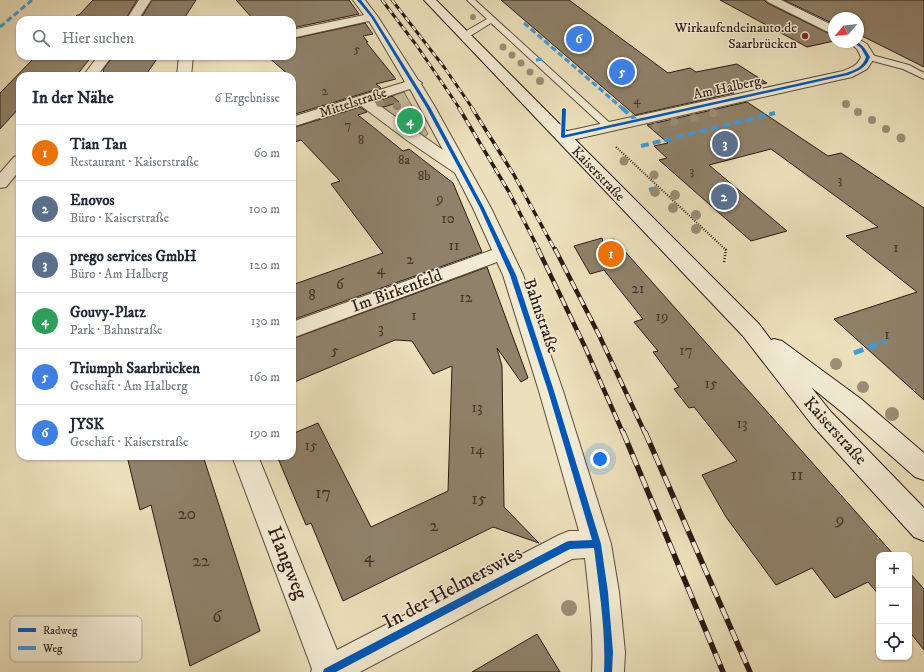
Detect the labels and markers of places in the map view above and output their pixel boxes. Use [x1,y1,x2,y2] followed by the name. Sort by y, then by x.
[674,19,798,53] place label: Wirkaufendeinauto.de Saarbrücken
[566,24,592,54] pin: 6
[800,31,810,41] marker: Wirkaufendeinauto.de Saarbrücken
[609,57,635,87] pin: 5
[397,106,423,136] pin: 4
[712,129,738,159] pin: 3
[711,182,737,212] pin: 2
[598,239,624,269] pin: 1

